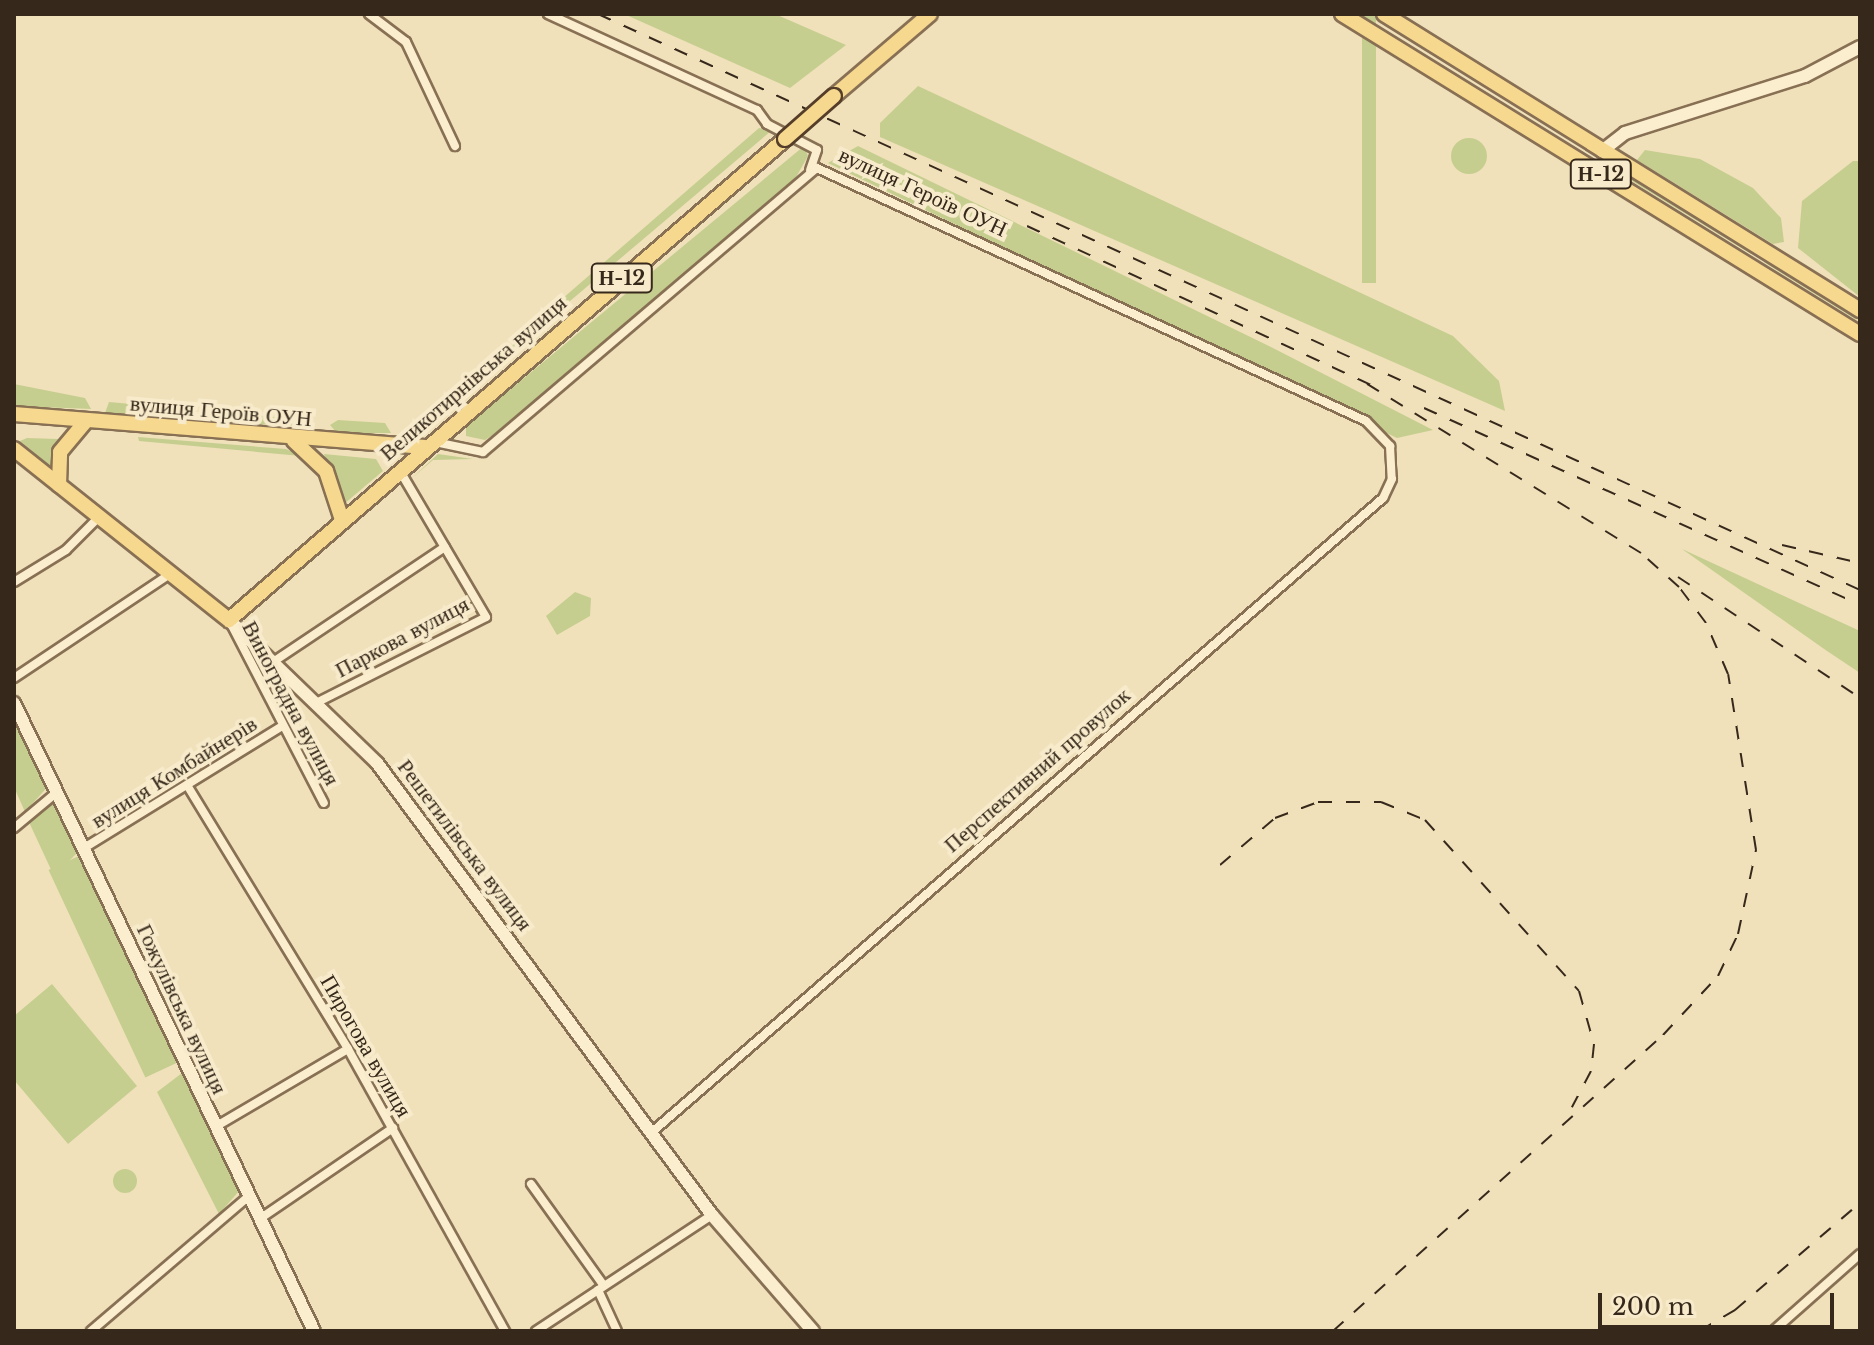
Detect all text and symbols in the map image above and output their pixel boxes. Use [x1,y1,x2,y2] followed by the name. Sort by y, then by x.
[835,142,1011,242] street label: вулиця Героїв ОУН
[1569,158,1633,190] road number: Н-12
[590,262,654,294] road number: Н-12
[374,290,572,466] street label: Великотирнівська вулиця
[129,390,313,432] street label: вулиця Героїв ОУН
[331,591,473,683] street label: Паркова вулиця
[237,616,345,790] street label: Виноградна вулиця
[939,682,1135,858] street label: Перспективний провулок
[86,710,262,834] street label: вулиця Комбайнерів
[392,754,538,936] street label: Решетилівська вулиця
[131,920,233,1098] street label: Гожулівська вулиця
[315,970,417,1122] street label: Пирогова вулиця
[1602,1277,1838,1327] scale bar
[1612,1292,1694,1321] text: 200 m

